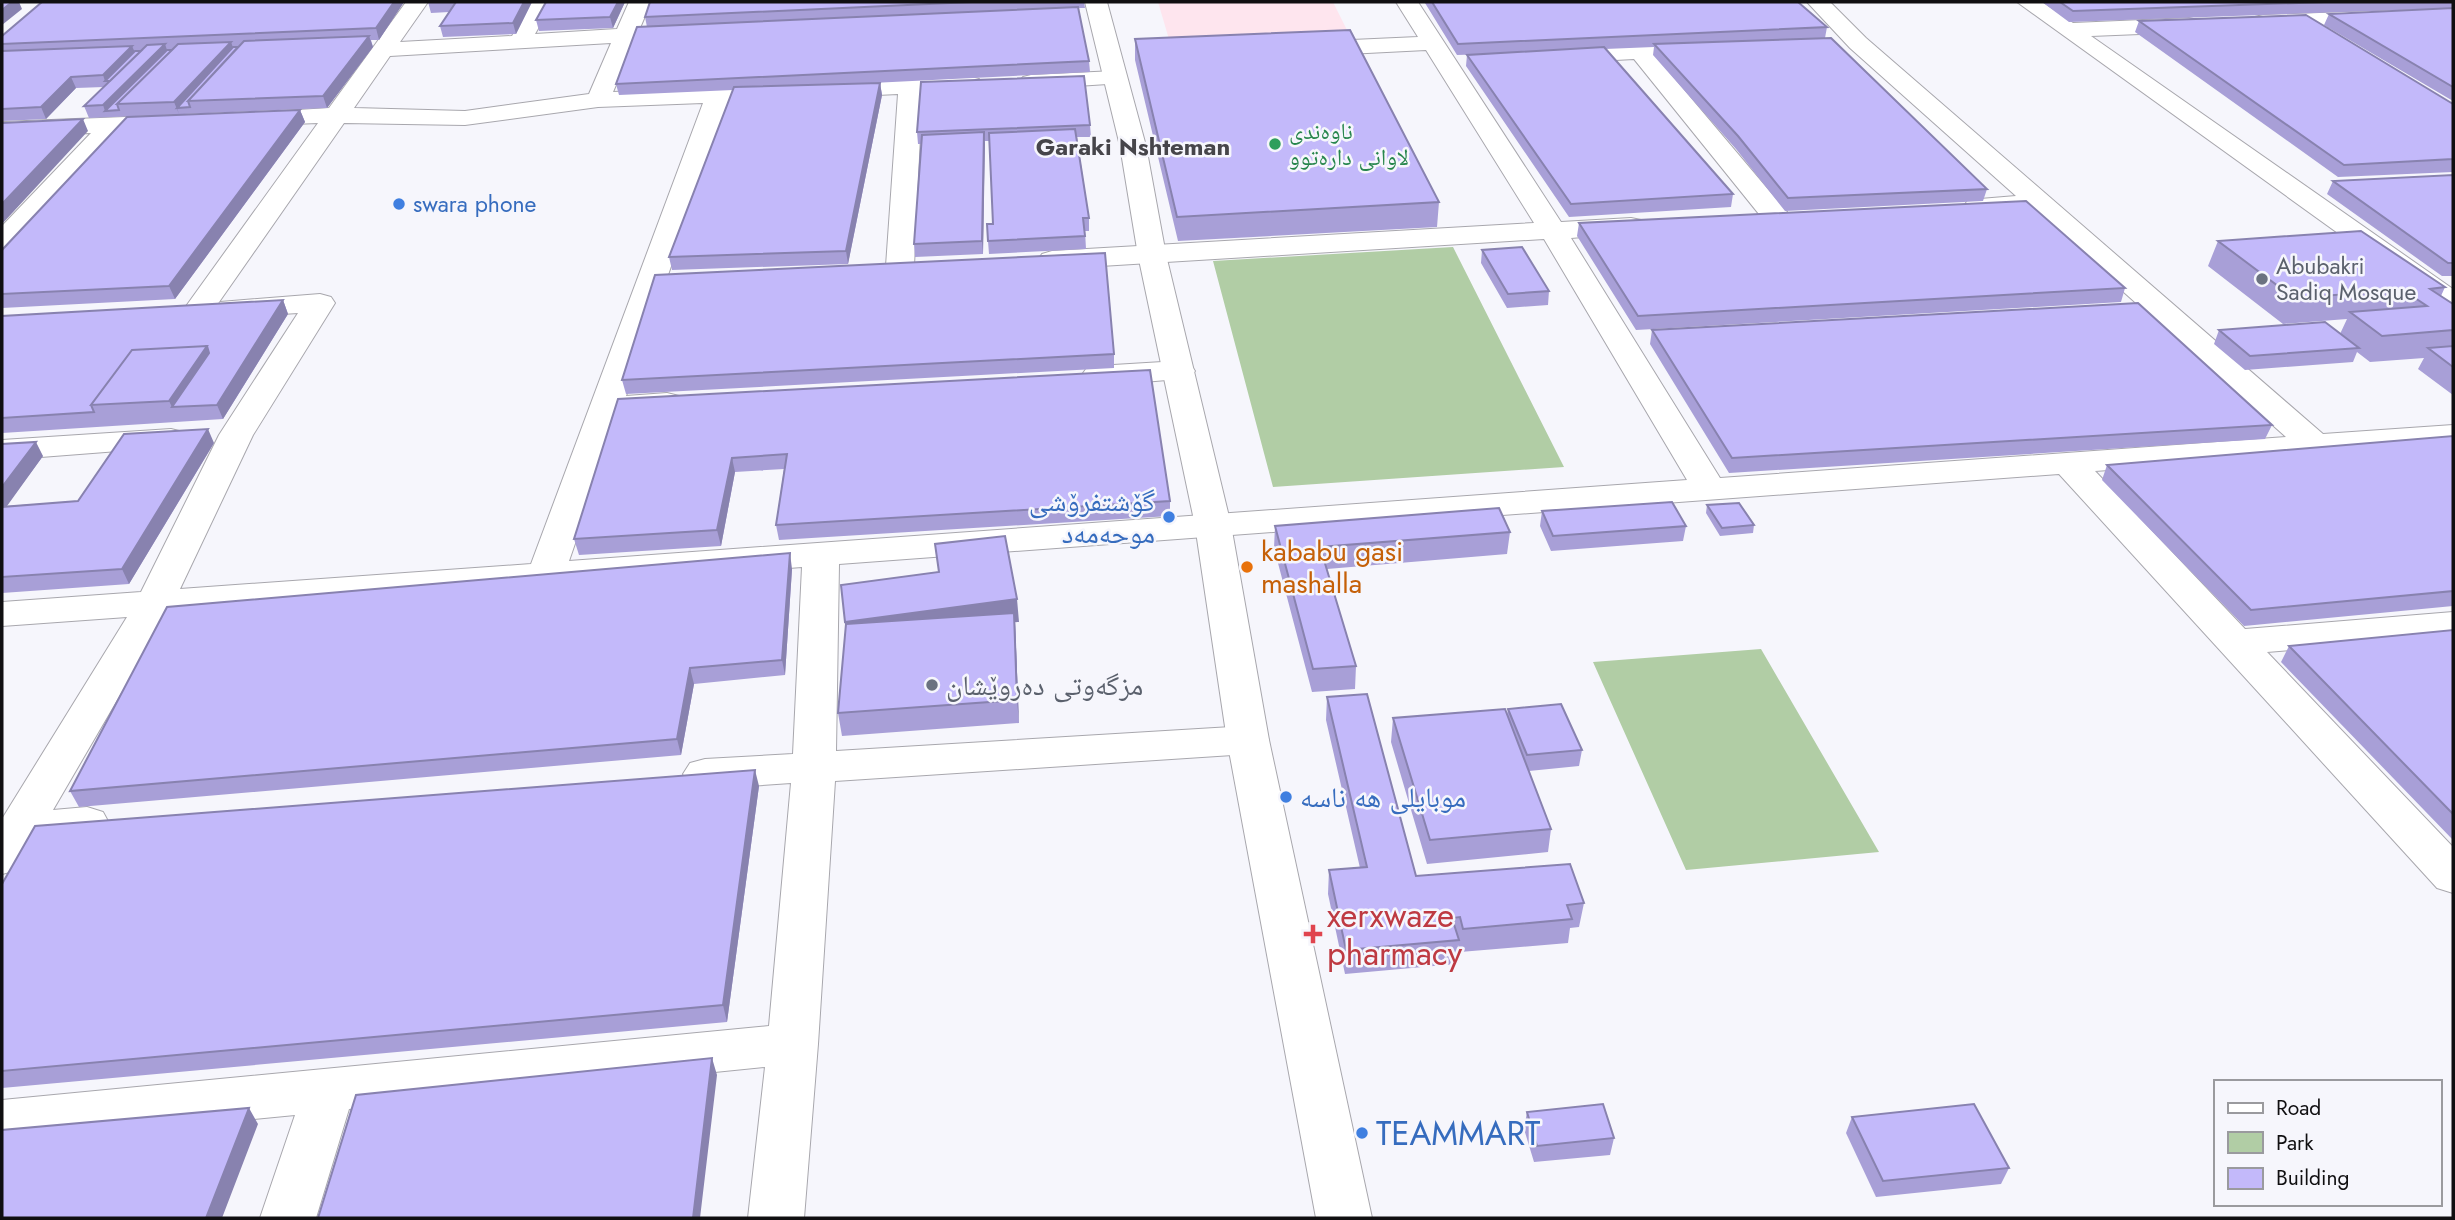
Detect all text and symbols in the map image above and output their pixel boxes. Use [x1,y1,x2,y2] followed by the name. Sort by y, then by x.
[1289,114,1409,174] place label: ناوەندی لاوانی دارەتوو
[1036,129,1230,164] district label: Garaki Nshteman
[1267,136,1283,152] marker: ناوەندی لاوانی دارەتوو
[413,187,537,221] place label: swara phone
[391,196,407,212] marker: swara phone
[2276,249,2416,309] place label: Abubakri Sadiq Mosque
[2254,271,2270,287] marker: Abubakri Sadiq Mosque
[1029,481,1155,554] place label: گۆشتفرۆشی موحەمەد
[1161,509,1177,525] marker: گۆشتفرۆشی موحەمەد
[1261,531,1403,604] place label: kababu gasi mashalla
[1239,559,1255,575] marker: kababu gasi mashalla
[946,665,1143,706] place label: مزگەوتی دەروێشان
[924,677,940,693] marker: مزگەوتی دەروێشان
[1300,777,1466,818] place label: موبایلی هه ناسه
[1278,789,1294,805] marker: موبایلی هه ناسه
[1327,892,1463,977] place label: xerxwaze pharmacy
[1305,926,1321,942] marker: xerxwaze pharmacy
[2214,1080,2441,1206] legend
[2276,1093,2321,1123] text: Road
[1376,1110,1541,1157] place label: TEAMMART
[1354,1125,1370,1141] marker: TEAMMART
[2276,1128,2314,1158] text: Park
[2276,1163,2349,1193] text: Building

